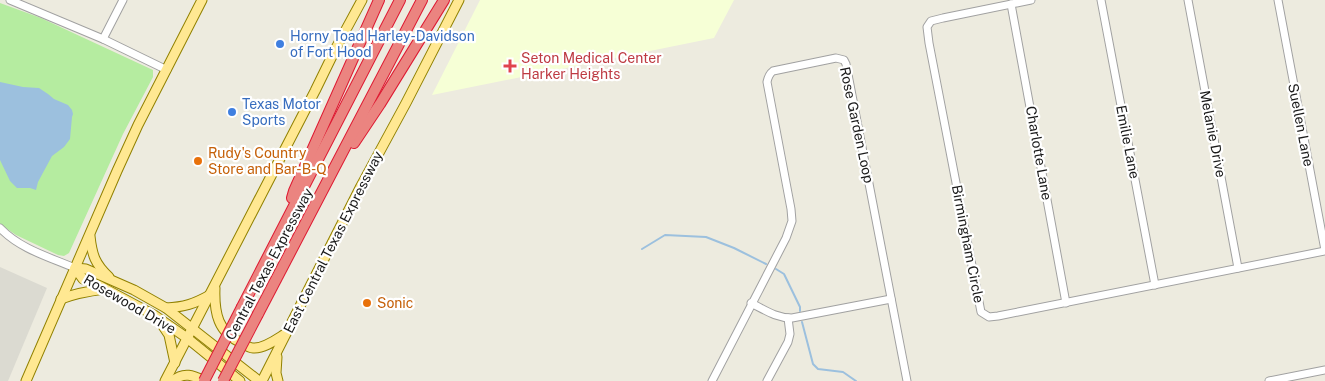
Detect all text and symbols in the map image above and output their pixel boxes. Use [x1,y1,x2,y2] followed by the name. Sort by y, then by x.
[290,28,475,60] place label: Horny Toad Harley-Davidson of Fort Hood
[274,38,286,50] marker: Horny Toad Harley-Davidson of Fort Hood
[521,50,662,82] place label: Seton Medical Center Harker Heights
[503,59,517,73] marker: Seton Medical Center Harker Heights
[837,65,877,185] street label: Rose Garden Loop
[1285,82,1317,168] street label: Suellen Lane
[1197,89,1229,179] street label: Melanie Drive
[242,96,321,128] place label: Texas Motor Sports
[1113,104,1143,180] street label: Emilie Lane
[1023,105,1055,201] street label: Charlotte Lane
[226,106,238,118] marker: Texas Motor Sports
[208,145,327,177] place label: Rudy's Country Store and Bar-B-Q
[280,148,386,336] street label: East Central Texas Expressway
[192,155,204,167] marker: Rudy's Country Store and Bar-B-Q
[949,184,987,305] street label: Birmingham Circle
[222,185,316,343] street label: Central Texas Expressway
[81,271,179,337] street label: Rosewood Drive
[377,295,413,311] place label: Sonic
[361,297,373,309] marker: Sonic

